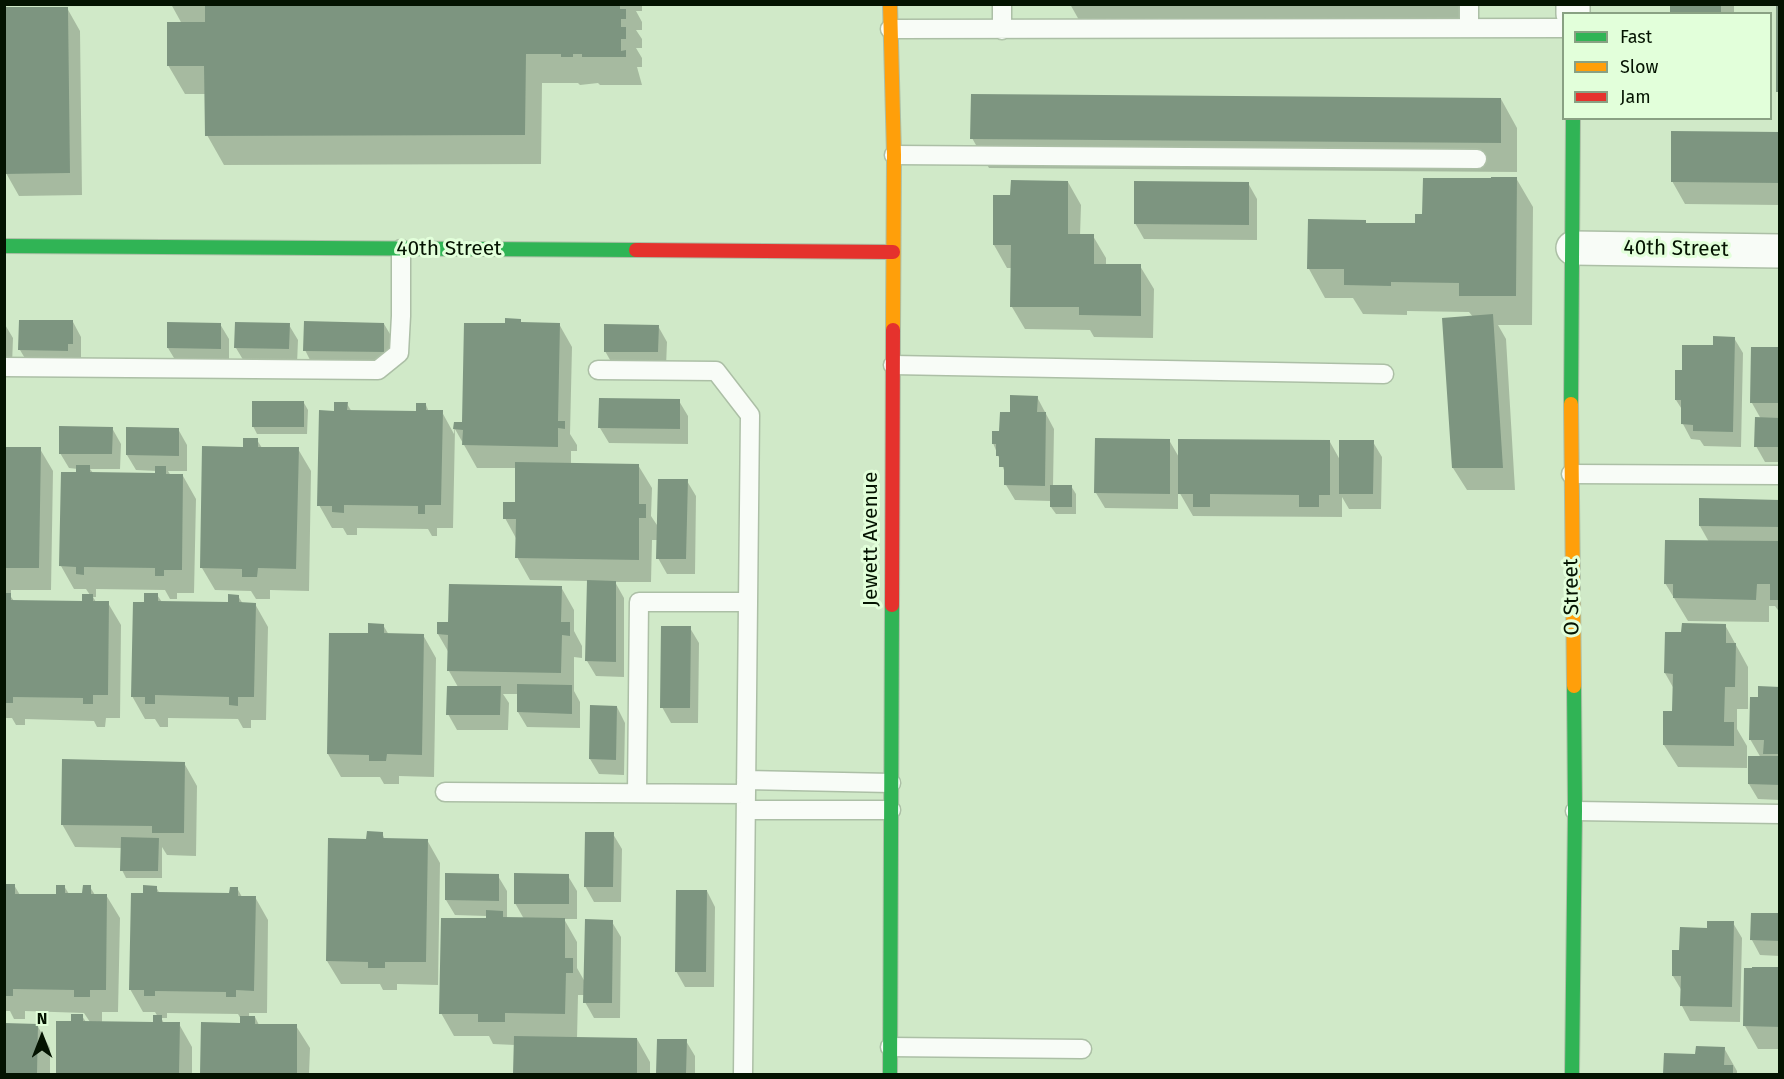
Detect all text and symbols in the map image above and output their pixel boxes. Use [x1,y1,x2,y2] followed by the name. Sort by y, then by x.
[1562,12,1772,120] legend
[1620,26,1652,48] text: Fast
[1620,56,1658,78] text: Slow
[1620,86,1651,108] text: Jam
[1623,235,1729,263] street label: 40th Street
[396,236,502,262] street label: 40th Street
[858,472,884,606] street label: Jewett Avenue
[1559,558,1585,636] street label: O Street
[12,1007,72,1067] north arrow
[37,1009,47,1028] text: N

